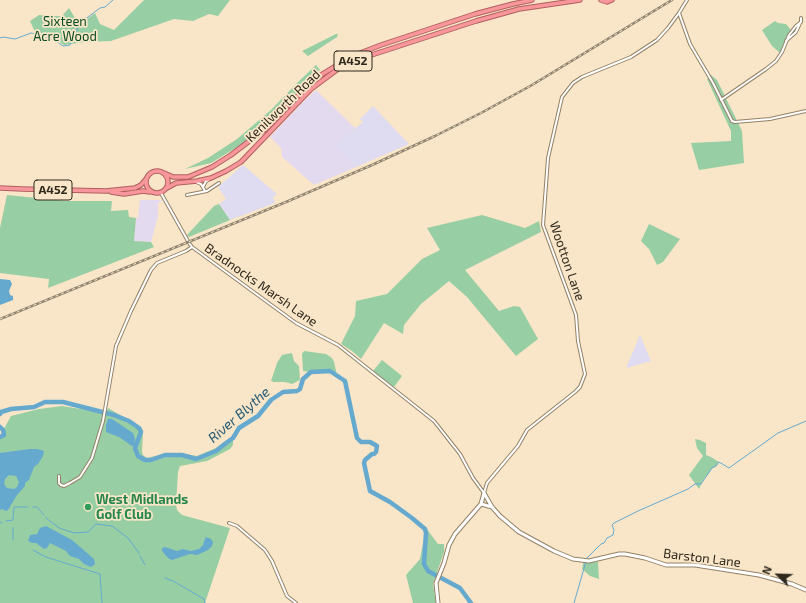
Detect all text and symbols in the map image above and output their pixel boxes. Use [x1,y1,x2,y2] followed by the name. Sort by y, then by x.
[33,14,97,45] park label: Sixteen Acre Wood
[334,51,372,71] road number: A452
[242,67,324,145] street label: Kenilworth Road
[34,180,72,200] road number: A452
[546,219,588,303] street label: Wootton Lane
[201,240,321,330] street label: Bradnocks Marsh Lane
[205,384,273,446] water label: River Blythe
[96,492,188,523] place label: West Midlands Golf Club
[83,502,93,512] marker: West Midlands Golf Club
[662,545,742,571] street label: Barston Lane
[758,555,798,595] north arrow
[759,564,774,576] text: N

